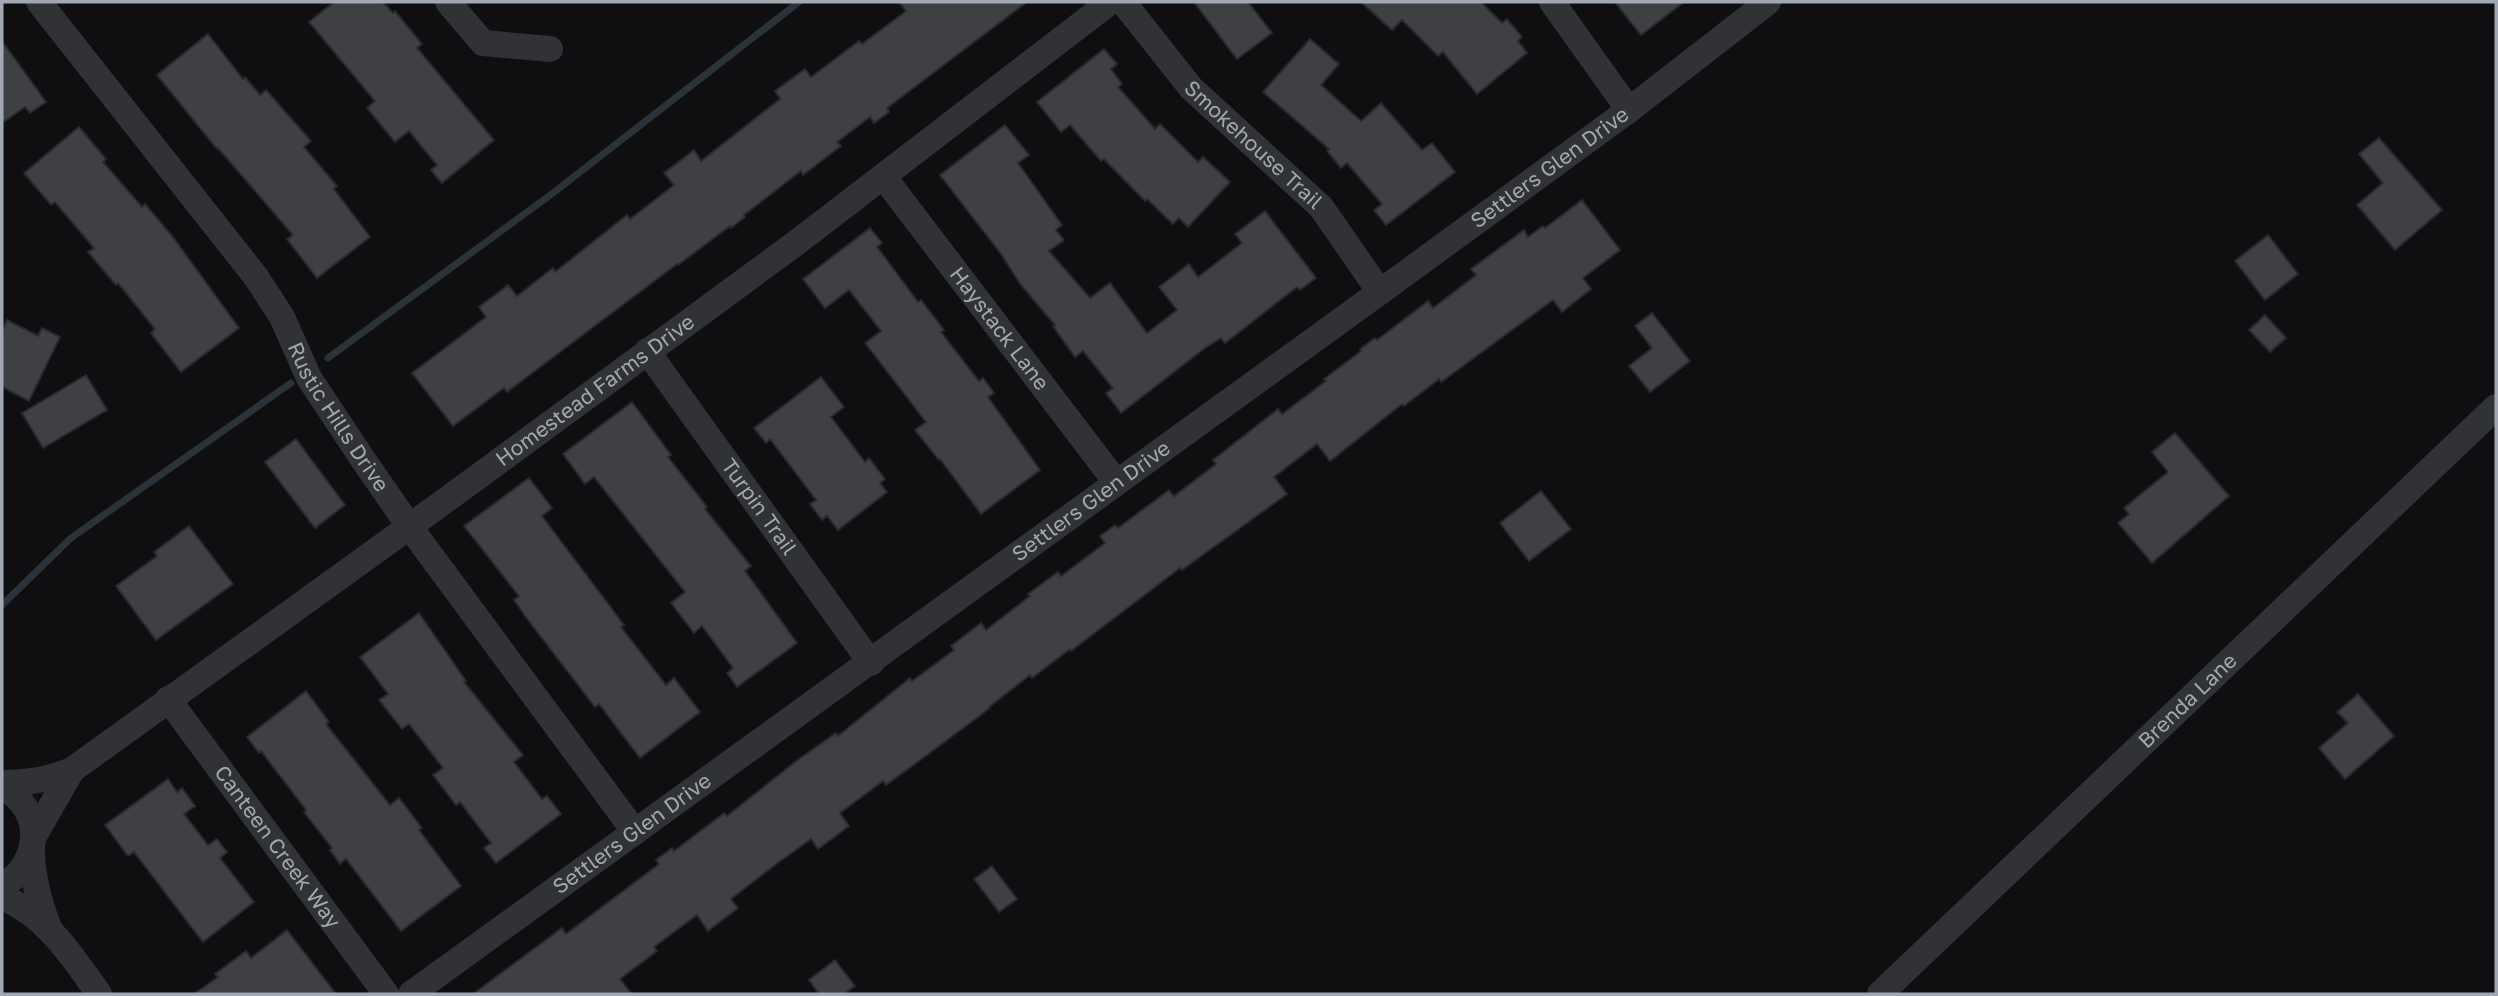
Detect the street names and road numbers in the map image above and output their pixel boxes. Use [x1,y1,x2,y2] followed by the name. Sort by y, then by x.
[1179,74,1329,214] street label: Smokehouse Trail
[1465,101,1633,233] street label: Settlers Glen Drive
[945,261,1055,395] street label: Haystack Lane
[490,308,699,471] street label: Homestead Farms Drive
[283,338,395,496] street label: Rustic Hills Drive
[1006,434,1175,566] street label: Settlers Glen Drive
[717,453,803,560] street label: Turpin Trail
[2132,647,2242,753] street label: Brenda Lane
[209,760,347,933] street label: Canteen Creek Way
[547,767,716,899] street label: Settlers Glen Drive

